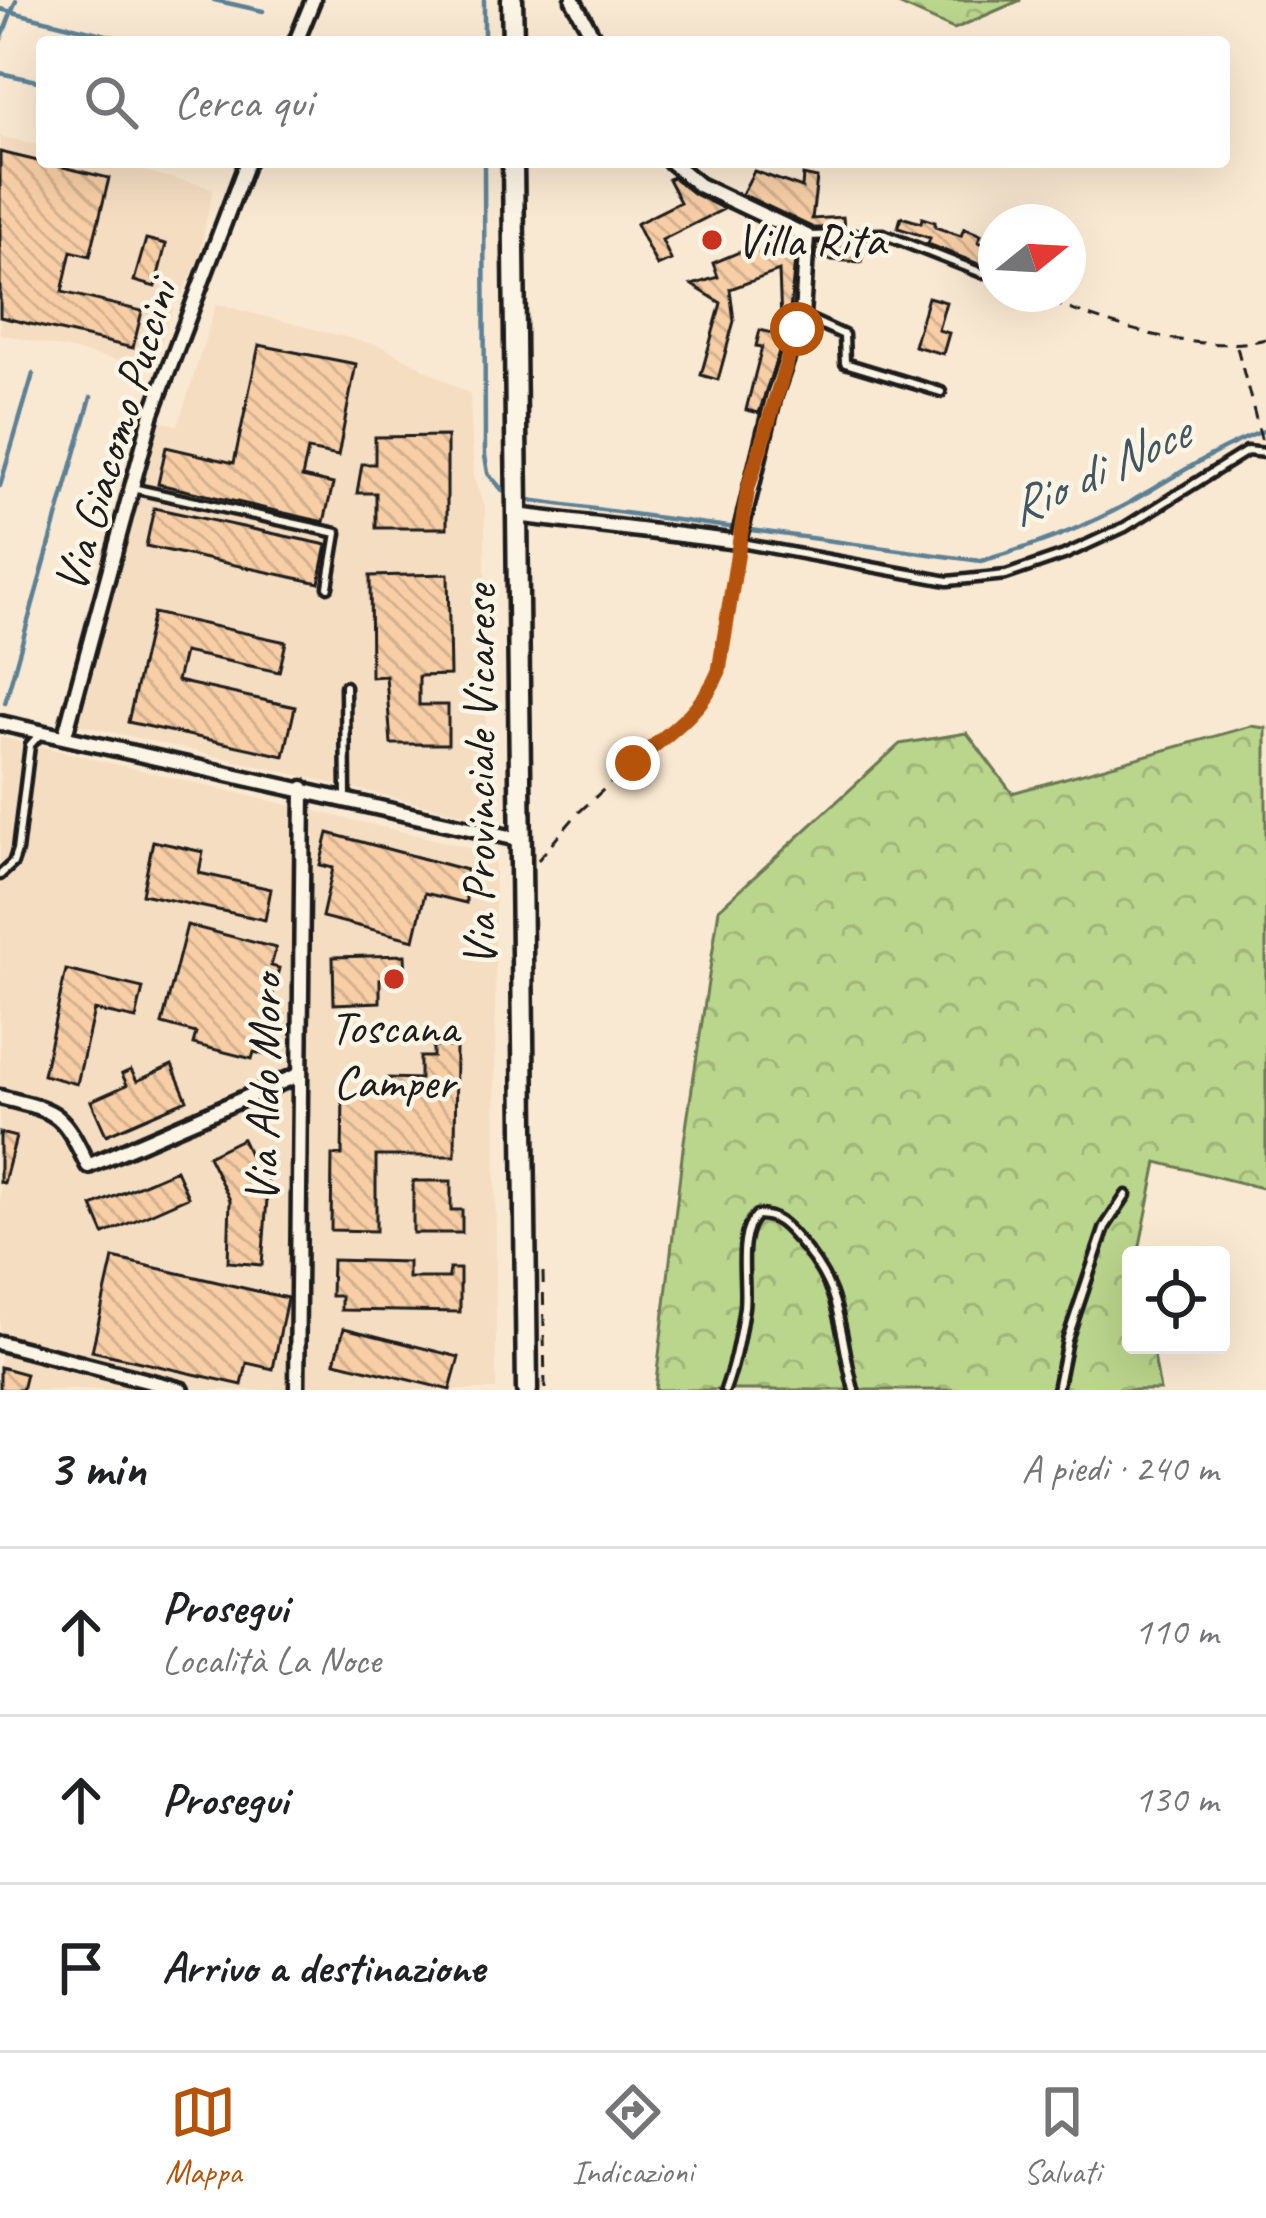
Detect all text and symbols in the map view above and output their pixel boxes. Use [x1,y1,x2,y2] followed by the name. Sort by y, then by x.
[36,36,1230,168] search box
[78,69,144,135] icon: search
[174,74,313,131] text: Cerca qui
[978,204,1086,312] north arrow
[736,210,888,270] place label: Villa Rita
[699,227,725,253] marker: Villa Rita
[39,267,193,599] street label: Via Giacomo Puccini
[770,302,824,356] route start
[997,397,1205,540] water label: Rio di Noce
[449,582,509,967] street label: Via Provinciale Vicarese
[606,736,660,790] route end
[381,966,407,992] marker: Toscana Camper
[231,969,295,1204] street label: Via Aldo Moro
[330,997,462,1112] place label: Toscana Camper
[1122,1246,1230,1354] map controls
[1122,1246,1230,1354] button: locate
[48,1436,146,1500] text: 3 min
[1022,1444,1218,1493] text: A piedi · 240 m
[162,1579,288,1636] text: Prosegui
[48,1599,114,1665] icon: ahead
[1134,1607,1218,1656] text: 110 m
[162,1636,381,1685] text: Località La Noce
[48,1767,114,1833] icon: ahead
[162,1771,288,1828] text: Prosegui
[1134,1775,1218,1824] text: 130 m
[48,1935,114,2001] icon: arrive
[162,1939,485,1996] text: Arrivo a destinazione
[165,2079,242,2193] tab: Mappa
[572,2079,694,2193] tab: Indicazioni
[1024,2079,1101,2193] tab: Salvati

